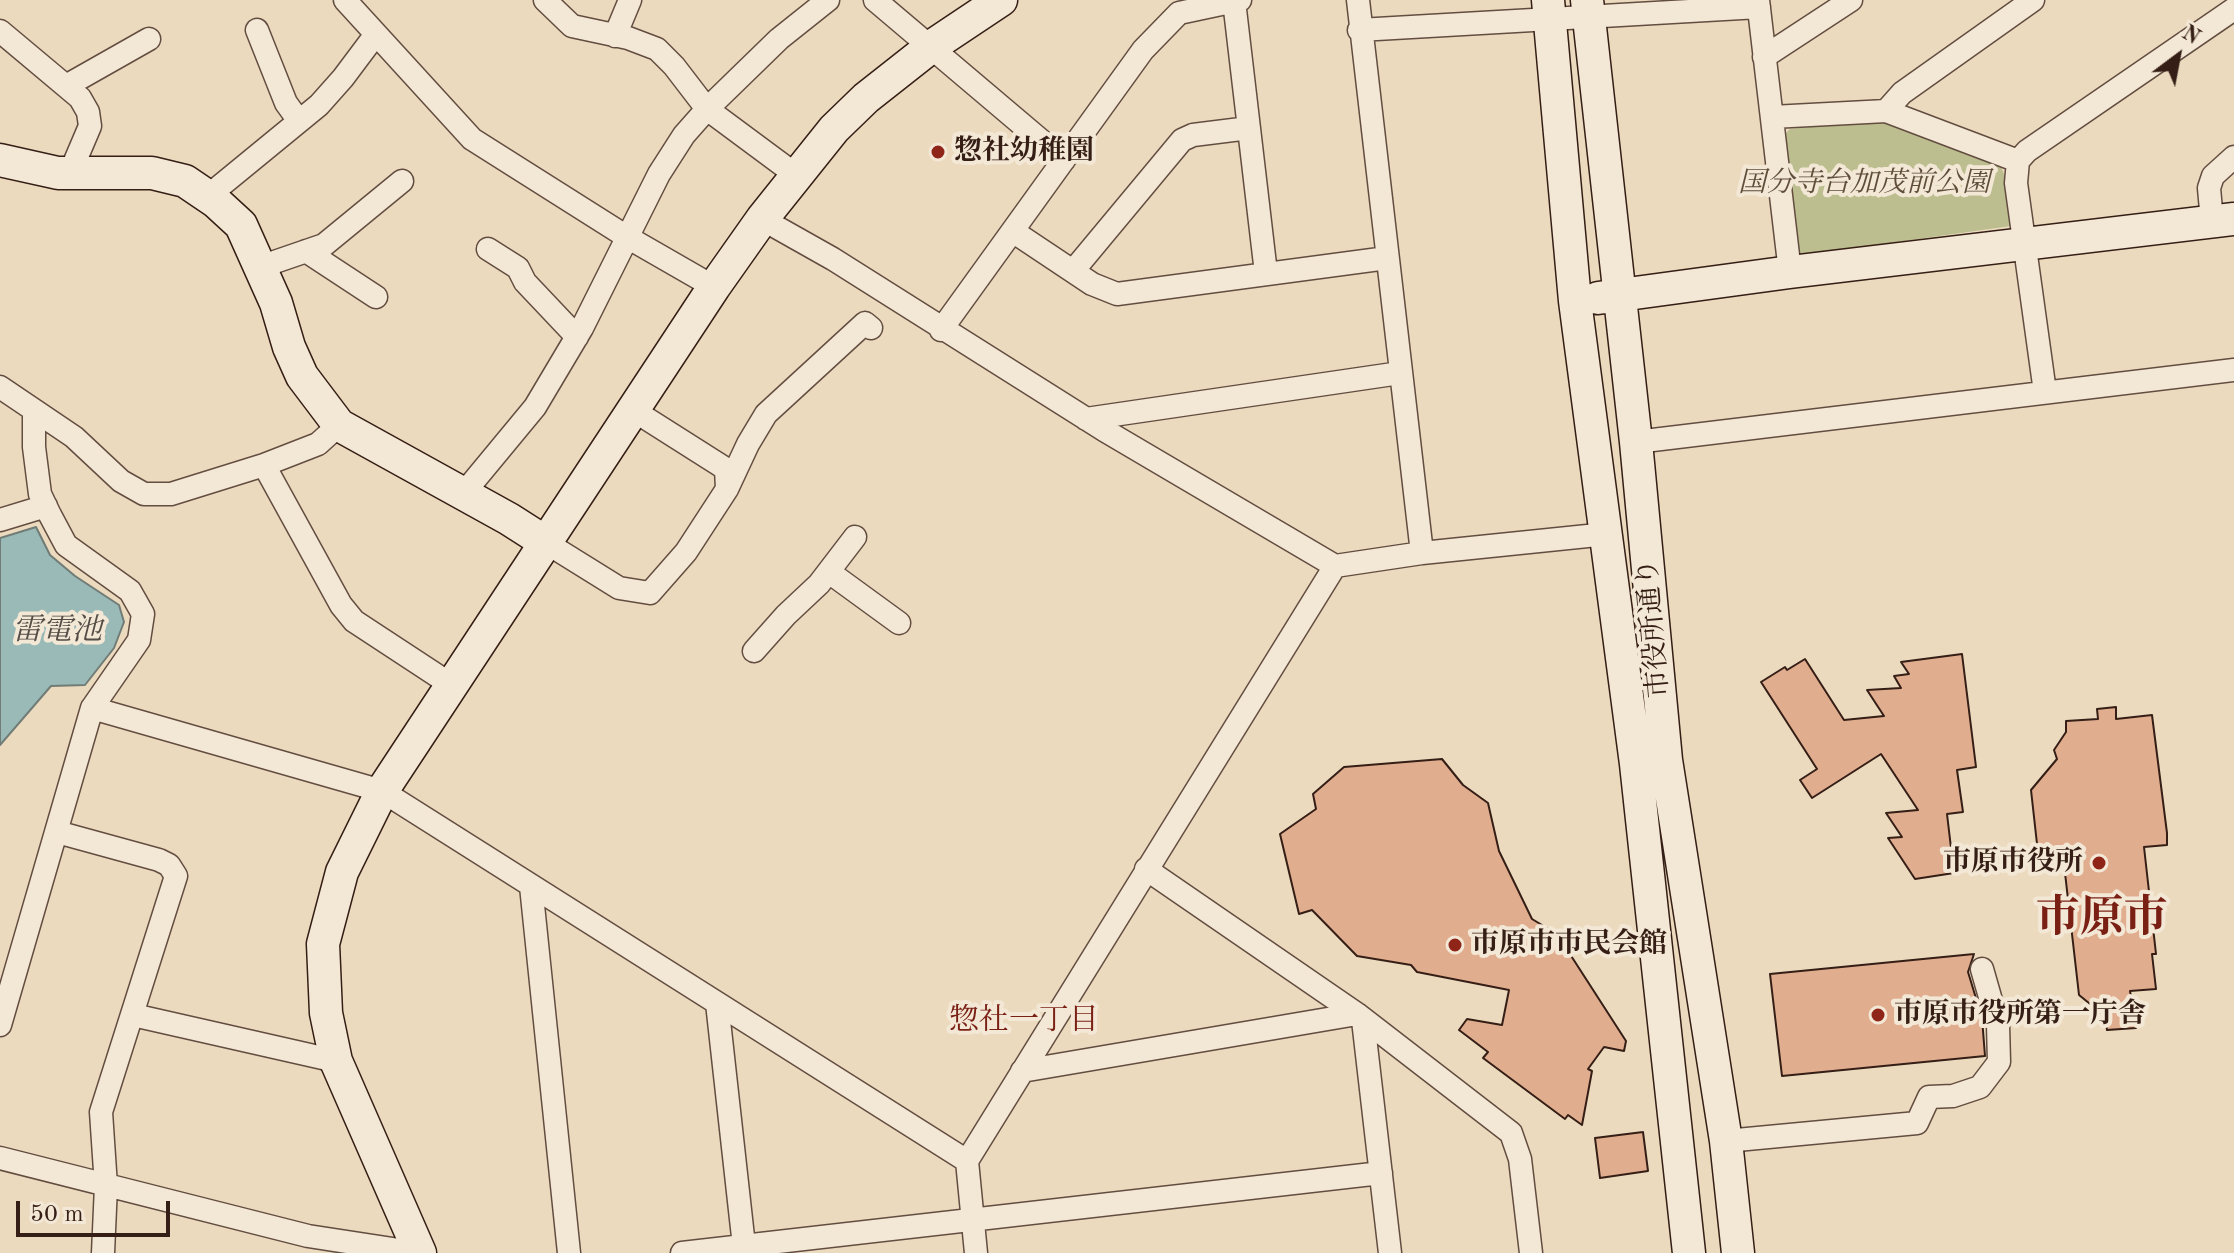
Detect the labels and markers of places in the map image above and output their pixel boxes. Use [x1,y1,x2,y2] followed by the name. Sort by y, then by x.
[954,135,1094,169] place label: 惣社幼稚園
[929,143,947,161] marker: 惣社幼稚園
[1943,846,2083,880] place label: 市原市役所
[2090,854,2108,872] marker: 市原市役所
[1471,928,1667,962] place label: 市原市市民会館
[1446,936,1464,954] marker: 市原市市民会館
[1894,998,2146,1032] place label: 市原市役所第一庁舎
[1869,1006,1887,1024] marker: 市原市役所第一庁舎

